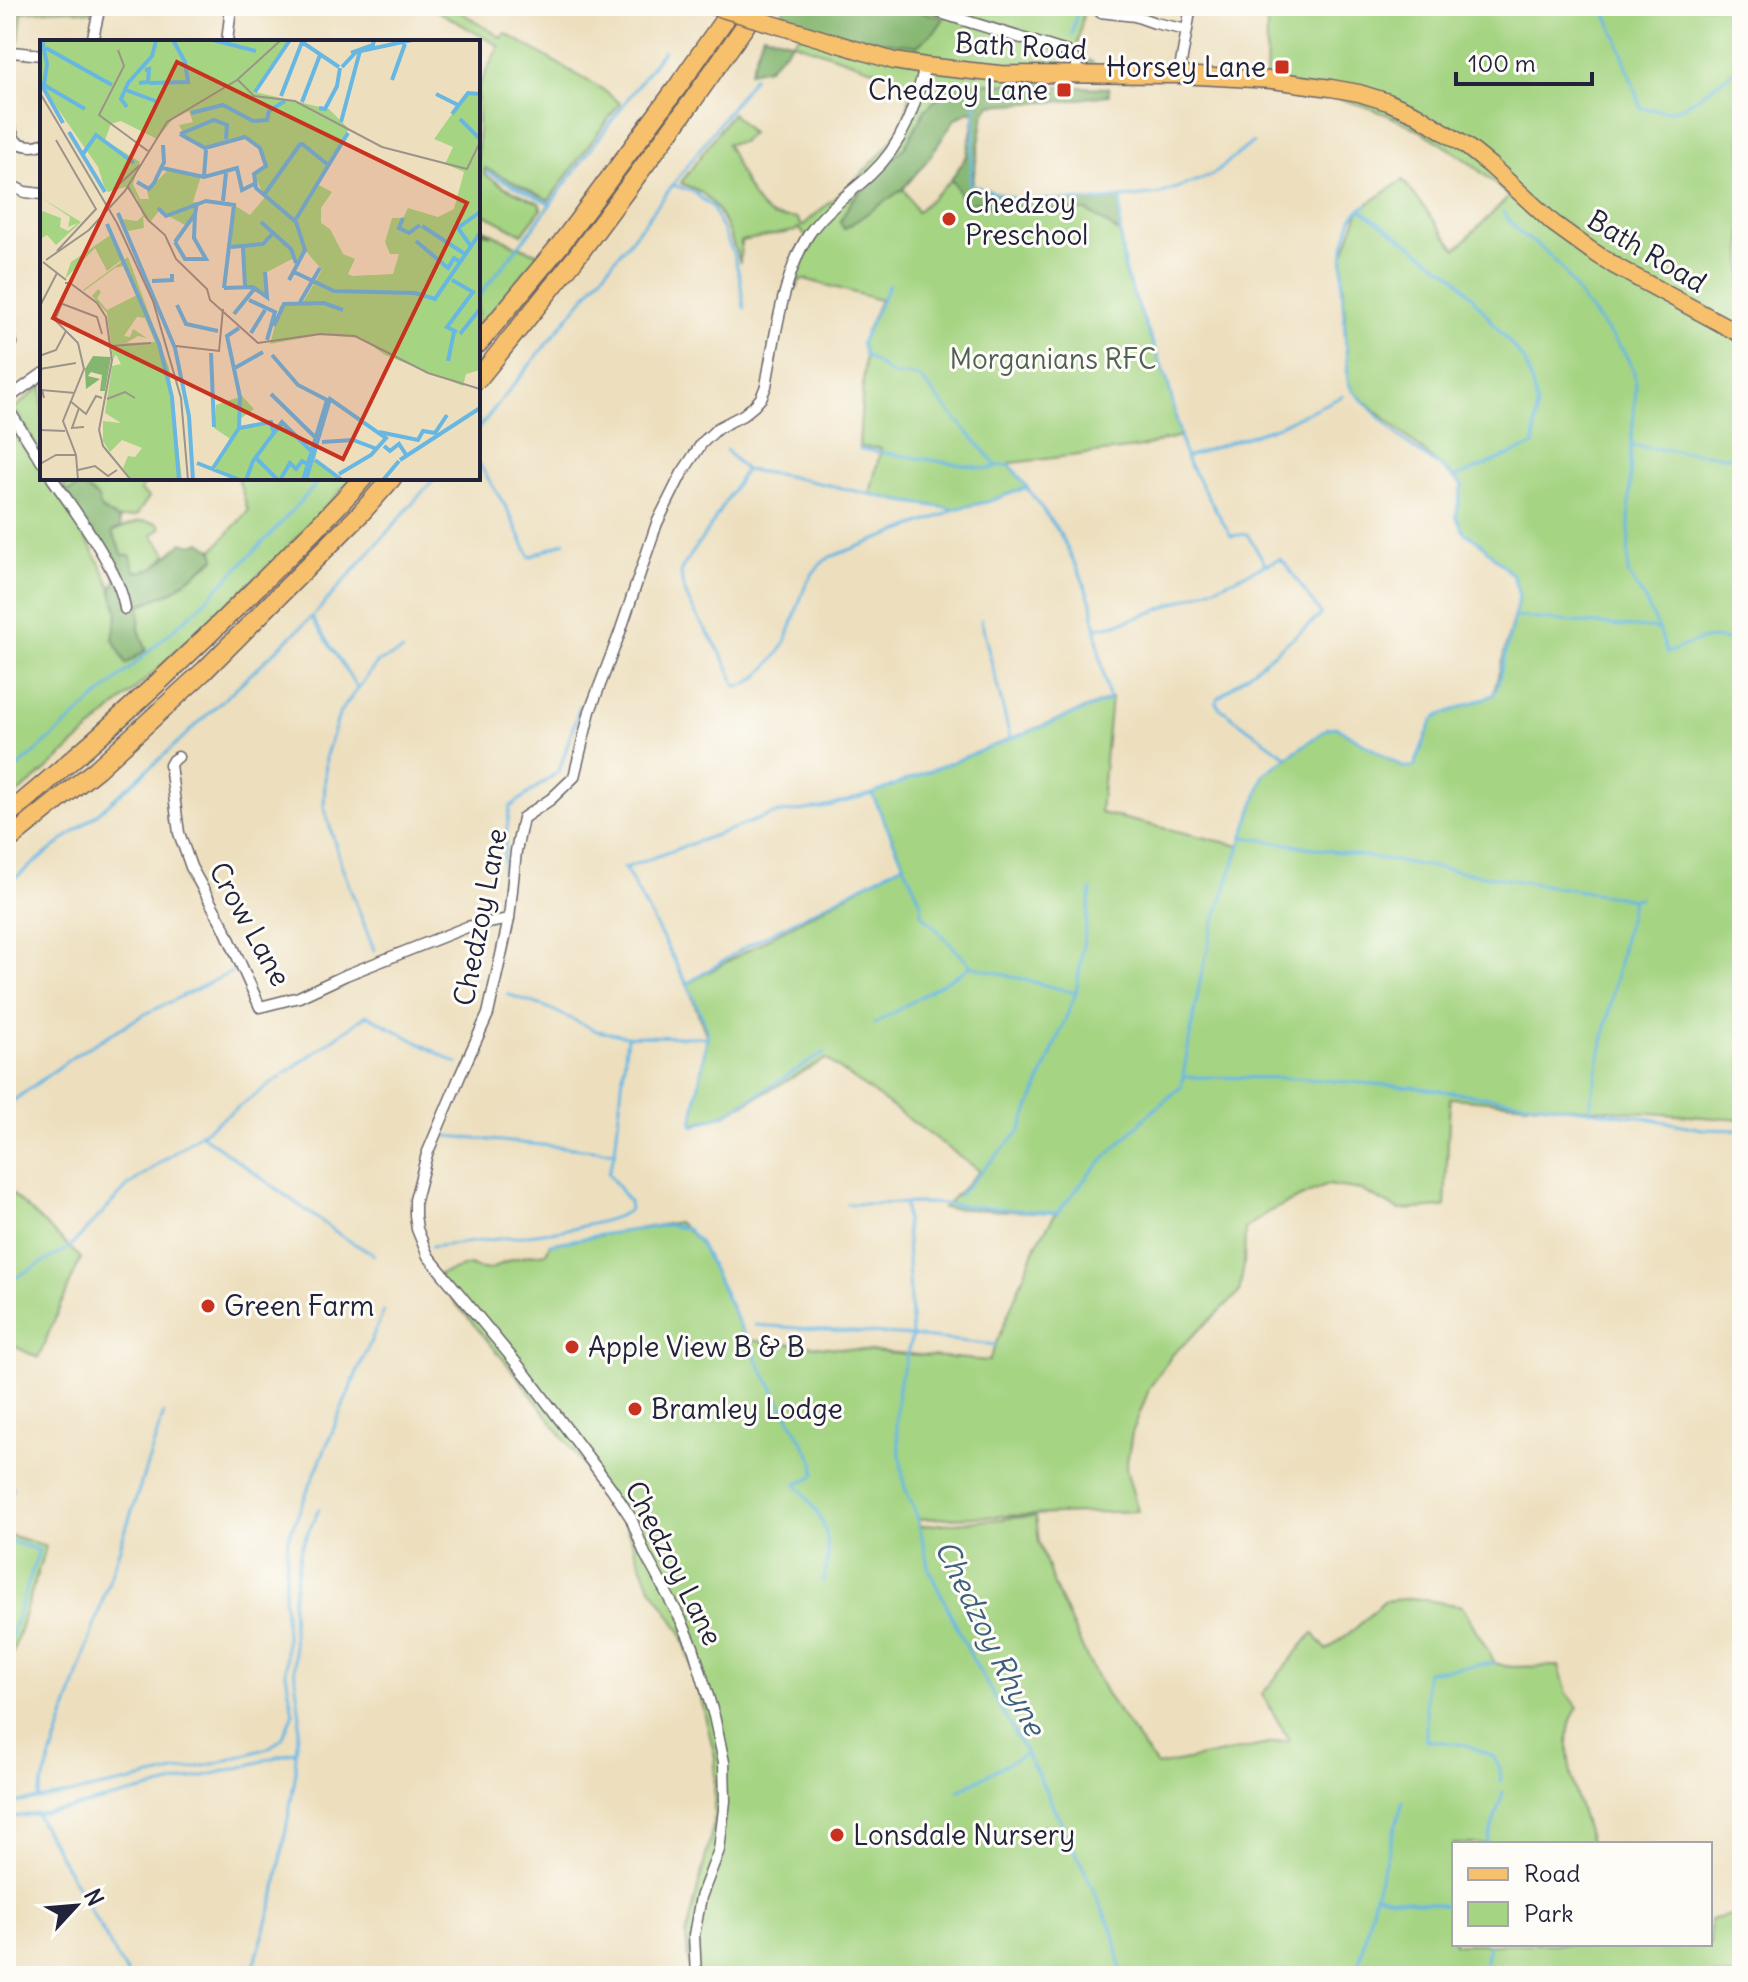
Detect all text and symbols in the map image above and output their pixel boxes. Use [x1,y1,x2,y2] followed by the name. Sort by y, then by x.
[954,25,1088,67] street label: Bath Road
[1456,36,1592,86] scale bar
[40,40,480,480] inset map
[1468,48,1536,78] text: 100 m
[1106,49,1266,85] place label: Horsey Lane
[1273,58,1291,76] marker: Horsey Lane
[868,72,1048,108] place label: Chedzoy Lane
[1055,81,1073,99] marker: Chedzoy Lane
[965,185,1088,253] place label: Chedzoy Preschool
[1581,202,1713,300] street label: Bath Road
[940,210,958,228] marker: Chedzoy Preschool
[950,341,1156,377] park label: Morganians RFC
[445,825,515,1009] street label: Chedzoy Lane
[201,856,299,992] street label: Crow Lane
[224,1288,374,1324] place label: Green Farm
[199,1297,217,1315] marker: Green Farm
[588,1329,805,1365] place label: Apple View B & B
[563,1338,581,1356] marker: Apple View B & B
[651,1391,843,1427] place label: Bramley Lodge
[626,1400,644,1418] marker: Bramley Lodge
[617,1475,731,1651] street label: Chedzoy Lane
[927,1534,1055,1743] water label: Chedzoy Rhyne
[853,1817,1075,1853] place label: Lonsdale Nursery
[828,1826,846,1844] marker: Lonsdale Nursery
[1452,1842,1712,1946] legend
[1524,1858,1580,1888] text: Road
[36,1866,116,1946] north arrow
[78,1884,110,1910] text: N
[1524,1898,1574,1928] text: Park

